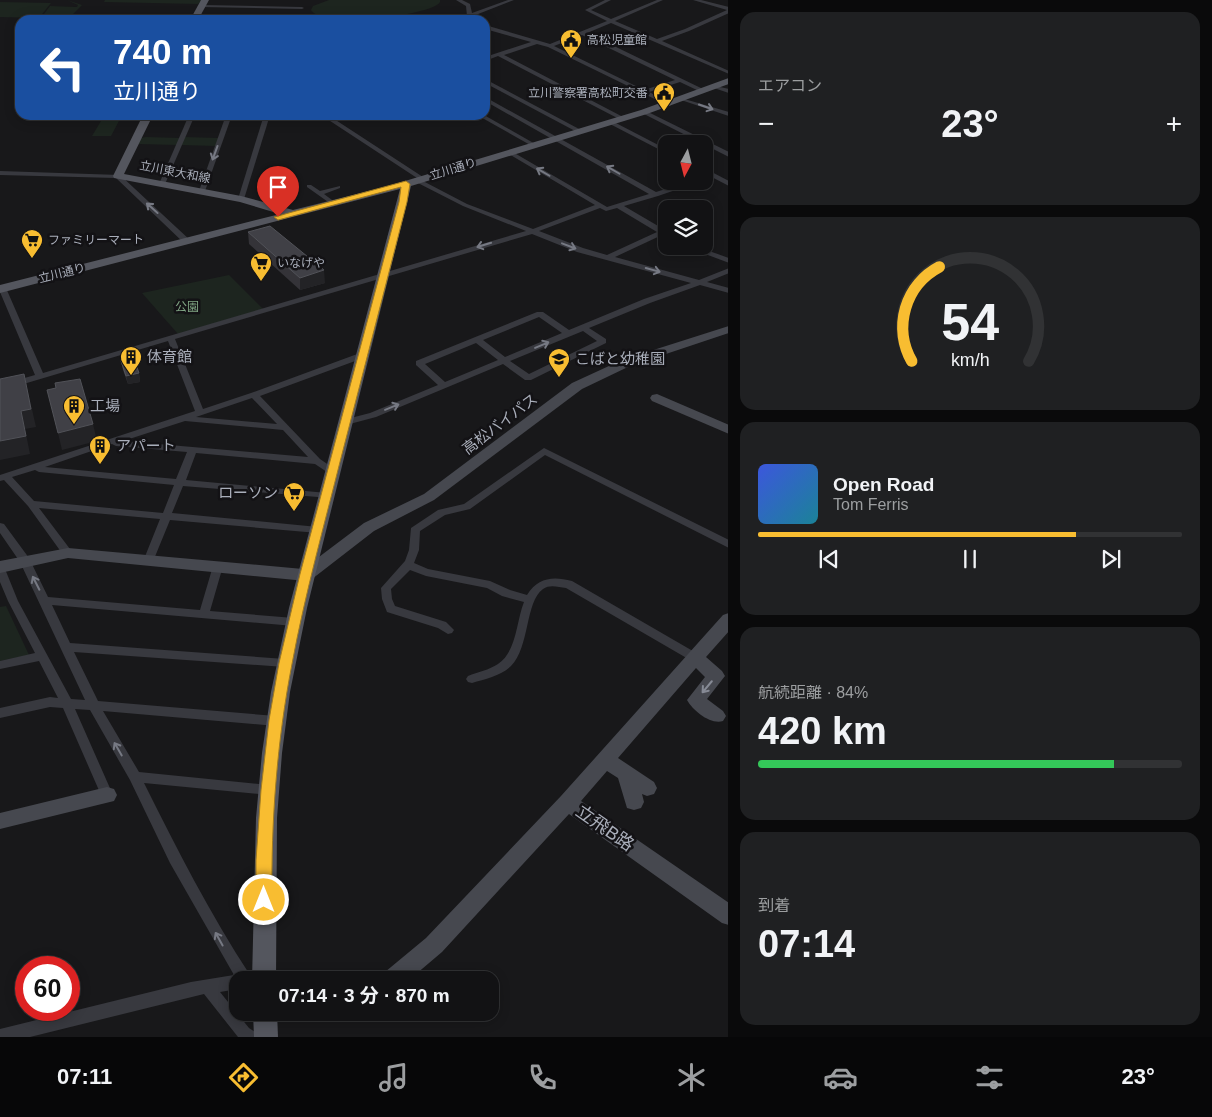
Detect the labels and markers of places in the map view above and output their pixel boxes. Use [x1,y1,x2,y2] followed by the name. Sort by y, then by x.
[559,28,583,59] public building icon: 高松児童館
[587,33,647,47] place label: 高松児童館
[652,81,676,112] public building icon: 立川警察署高松町交番
[528,86,648,100] place label: 立川警察署高松町交番
[257,166,299,217] pin
[20,228,44,259] supermarket icon: ファミリーマート
[48,233,144,247] place label: ファミリーマート
[249,251,273,282] supermarket icon: いなげや
[277,256,325,270] place label: いなげや
[119,345,143,376] building icon: 体育館
[547,347,571,378] school or university icon: こばと幼稚園
[147,348,192,365] place label: 体育館
[575,350,665,367] place label: こばと幼稚園
[62,394,86,425] building icon: 工場
[90,397,120,414] place label: 工場
[88,434,112,465] building icon: アパート
[116,437,176,454] place label: アパート
[282,481,306,512] supermarket icon: ローソン
[218,484,278,501] place label: ローソン

